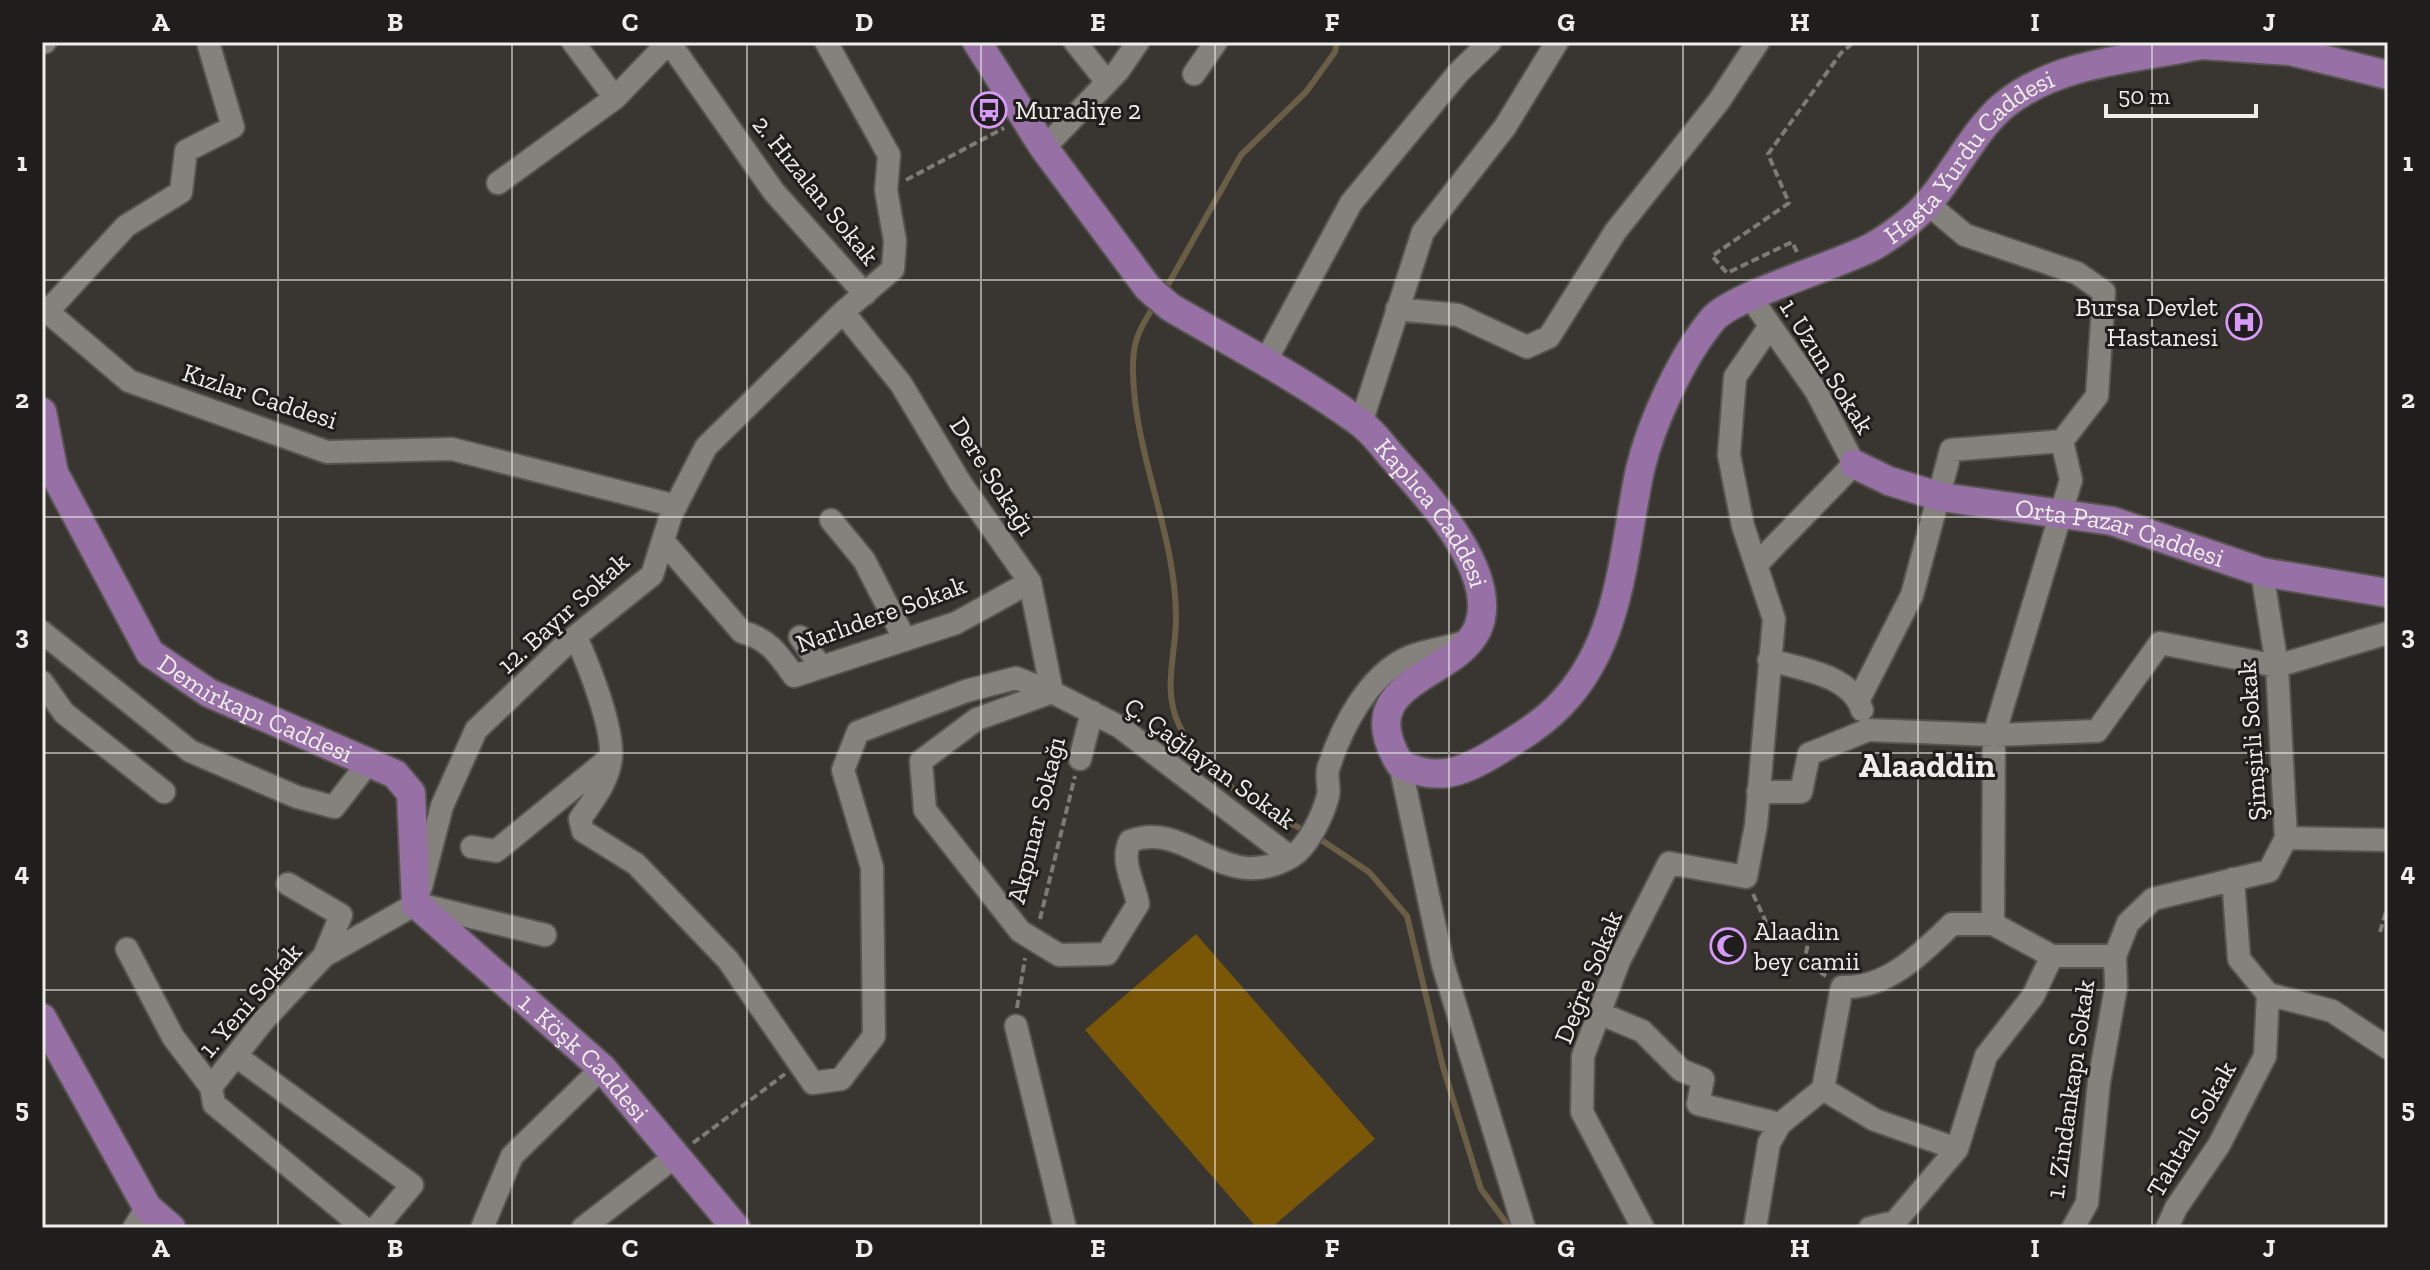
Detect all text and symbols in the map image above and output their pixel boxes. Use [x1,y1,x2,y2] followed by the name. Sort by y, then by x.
[152,6,170,38] text: A
[387,6,403,38] text: B
[622,6,638,38] text: C
[855,6,873,38] text: D
[1090,6,1106,38] text: E
[1325,6,1340,38] text: F
[1557,6,1575,38] text: G
[1790,6,1810,38] text: H
[2030,6,2040,38] text: I
[2263,6,2275,38] text: J
[1878,63,2059,251] street label: Hasta Yurdu Caddesi
[2106,68,2256,118] scale bar
[2118,81,2171,110] text: 50 m
[970,91,1008,129] bus stop icon: Muradiye 2
[1015,94,1141,126] place label: Muradiye 2
[746,109,886,272] street label: 2. Hızalan Sokak
[17,146,28,178] text: 1
[2403,146,2414,178] text: 1
[2075,291,2218,353] place label: Bursa Devlet Hastanesi
[1773,292,1882,440] street label: 1. Uzun Sokak
[2225,303,2263,341] hospital icon: Bursa Devlet Hastanesi
[179,356,341,436] street label: Kızlar Caddesi
[15,383,29,415] text: 2
[2401,383,2415,415] text: 2
[943,411,1043,541] street label: Dere Sokağı
[1368,432,1495,591] street label: Kaplıca Caddesi
[2013,492,2229,574] street label: Orta Pazar Caddesi
[491,545,636,681] street label: 12. Bayır Sokak
[792,568,971,660] street label: Narlıdere Sokak
[15,619,29,651] text: 3
[2401,619,2415,651] text: 3
[152,647,358,770] street label: Demirkapı Caddesi
[2230,660,2274,822] street label: Şimşirli Sokak
[1118,690,1302,836] street label: Ç. Çağlayan Sokak
[1000,733,1072,907] street label: Akpınar Sokağı
[1859,745,1995,786] district label: Alaaddin
[15,856,30,888] text: 4
[2401,856,2416,888] text: 4
[1547,905,1629,1048] street label: Değre Sokak
[1753,915,1860,977] place label: Alaadin bey camii
[1709,927,1747,965] mosque icon: Alaadin bey camii
[191,936,309,1064] street label: 1. Yeni Sokak
[2039,977,2101,1200] street label: 1. Zindankapı Sokak
[512,986,656,1128] street label: 1. Köşk Caddesi
[2139,1055,2243,1203] street label: Tahtalı Sokak
[15,1092,29,1124] text: 5
[2401,1092,2415,1124] text: 5
[152,1232,170,1264] text: A
[387,1232,403,1264] text: B
[622,1232,638,1264] text: C
[855,1232,873,1264] text: D
[1090,1232,1106,1264] text: E
[1325,1232,1340,1264] text: F
[1557,1232,1575,1264] text: G
[1790,1232,1810,1264] text: H
[2030,1232,2040,1264] text: I
[2263,1232,2275,1264] text: J

